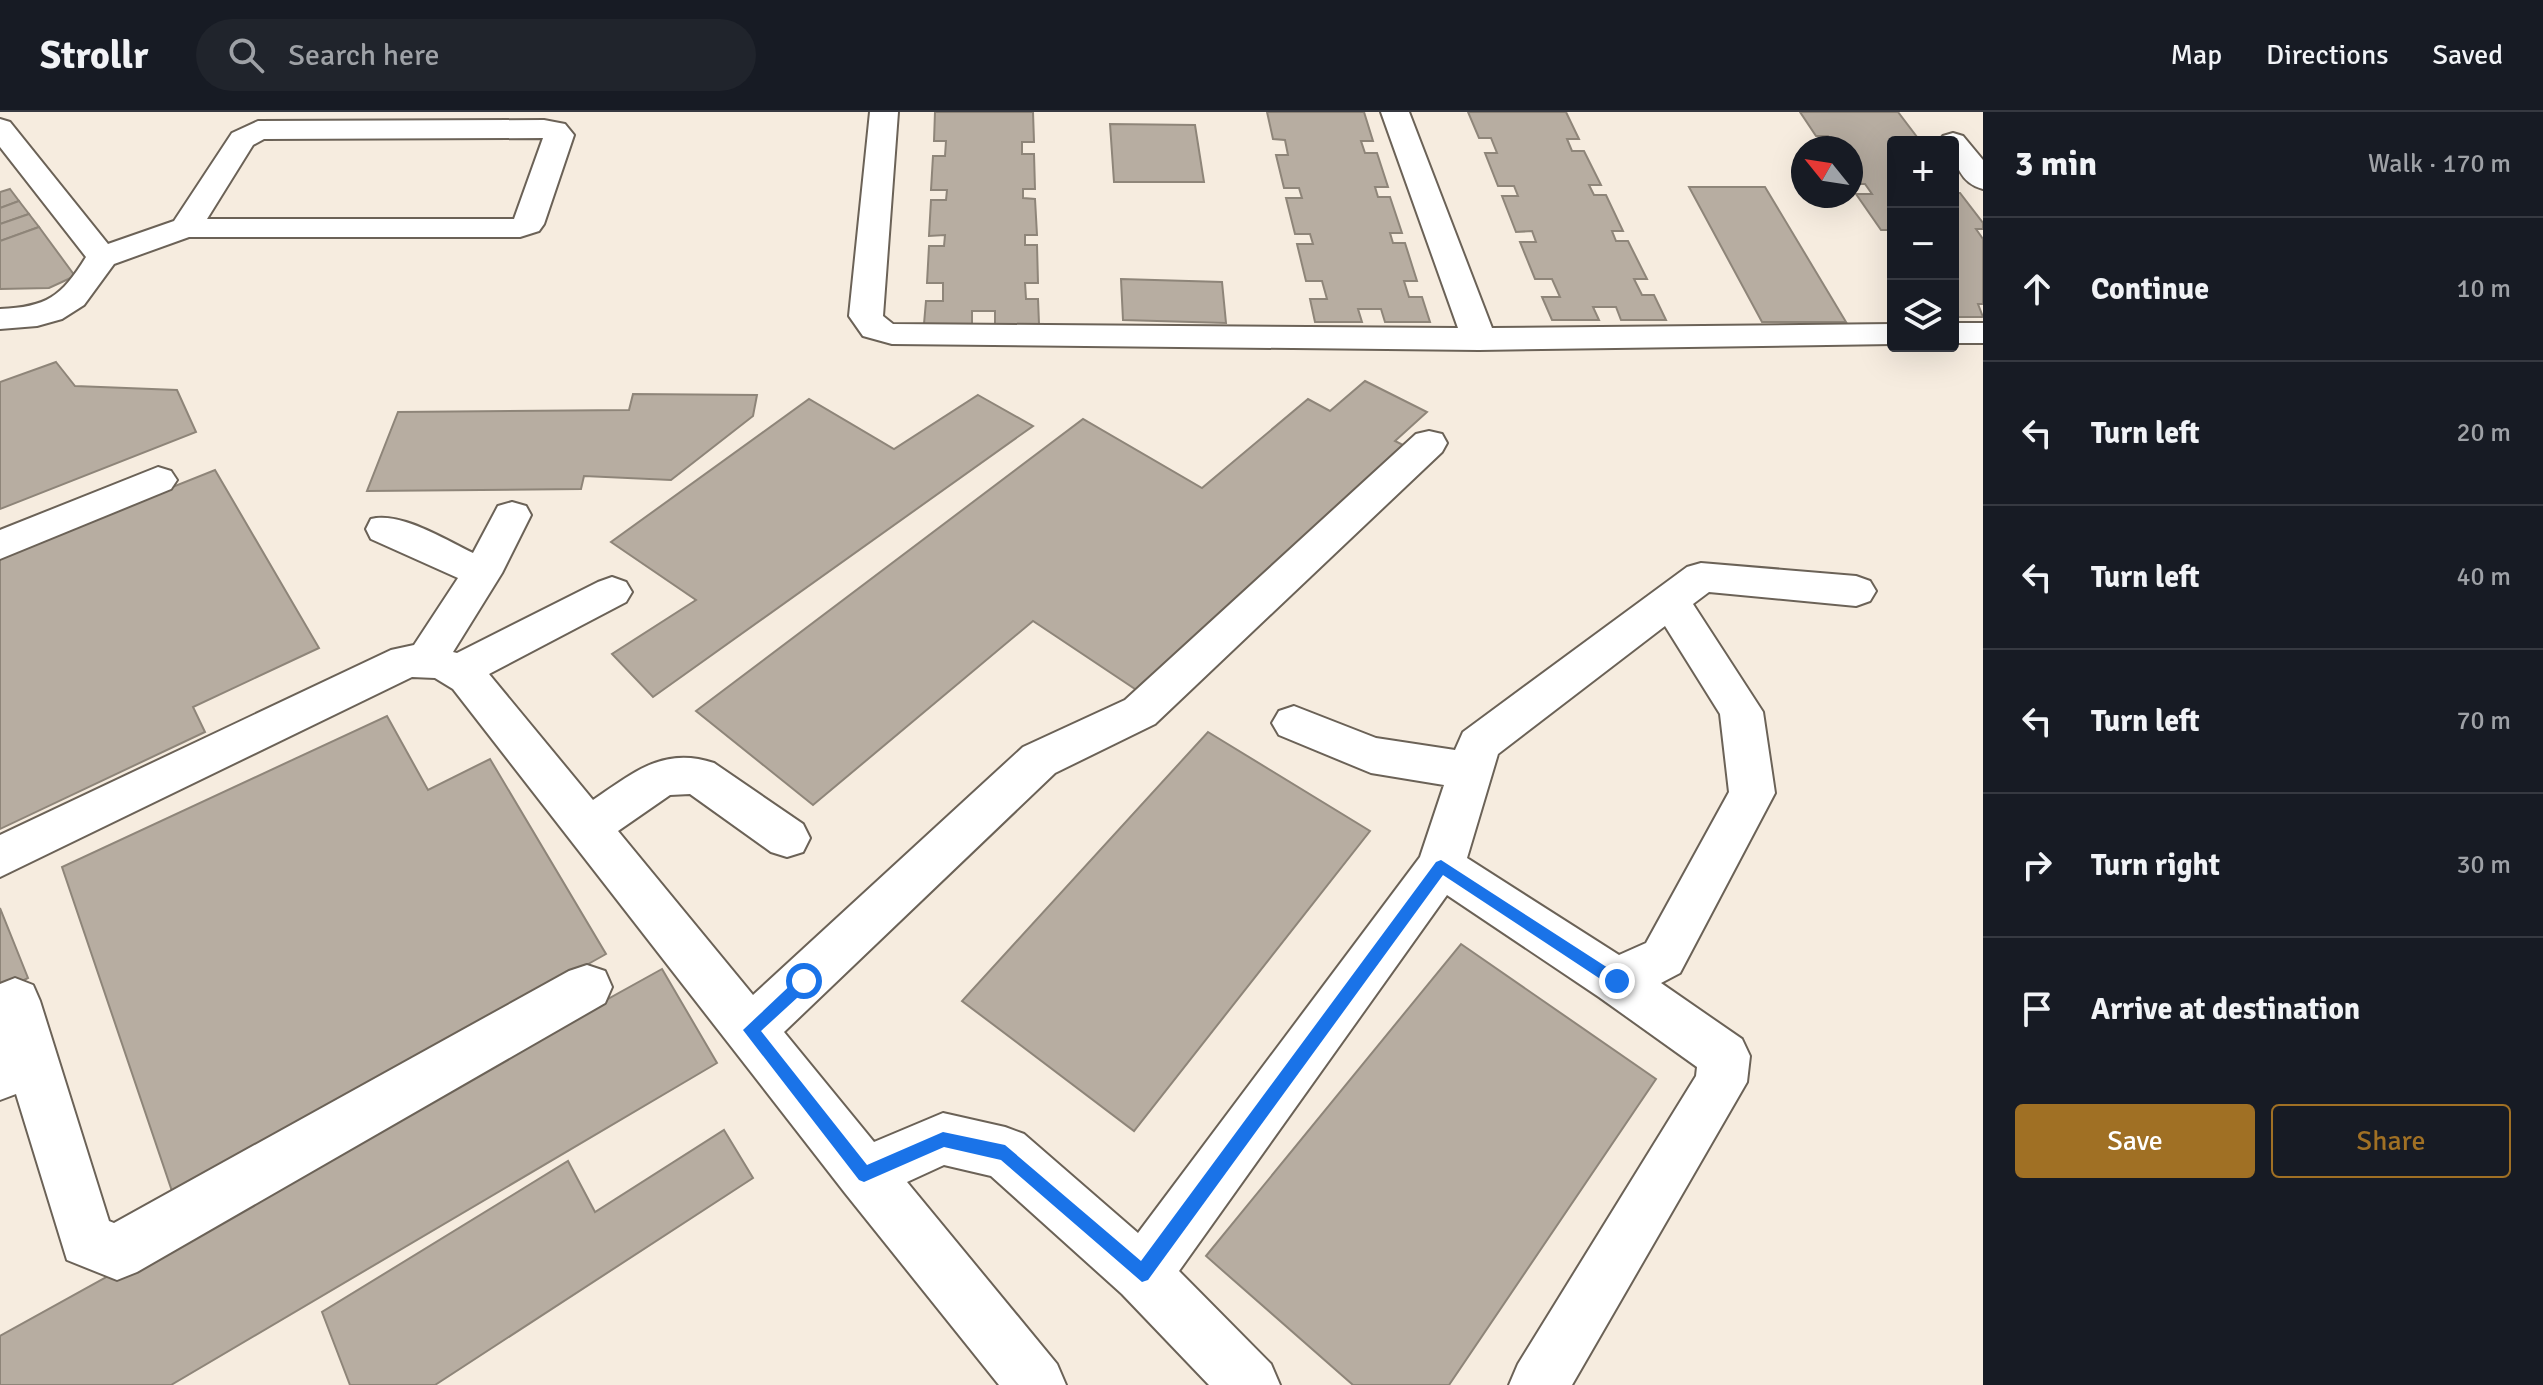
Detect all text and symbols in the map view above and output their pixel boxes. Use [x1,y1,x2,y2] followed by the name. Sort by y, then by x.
[196,19,756,91] search box
[40,32,148,79] text: Strollr
[224,33,268,77] icon: search
[288,37,440,74] text: Search here
[2170,38,2222,72] text: Map
[2266,38,2388,72] text: Directions
[2432,38,2503,72] text: Saved
[1791,136,1863,208] north arrow
[1887,136,1959,352] map controls
[1887,136,1959,208] button: +
[2015,143,2097,185] text: 3 min
[2368,148,2511,180] text: Walk · 170 m
[1887,208,1959,280] button: −
[2015,267,2059,311] icon: ahead
[2091,271,2209,308] text: Continue
[2456,273,2511,305] text: 10 m
[1887,280,1959,352] button: layers
[2015,411,2059,455] icon: left
[2091,415,2200,452] text: Turn left
[2456,417,2511,449] text: 20 m
[2015,555,2059,599] icon: left
[2091,559,2200,596] text: Turn left
[2456,561,2511,593] text: 40 m
[2015,699,2059,743] icon: left
[2091,703,2200,740] text: Turn left
[2456,705,2511,737] text: 70 m
[2015,843,2059,887] icon: right
[2091,847,2220,884] text: Turn right
[2456,849,2511,881] text: 30 m
[786,963,822,999] route start
[1599,963,1635,999] route end
[2015,987,2059,1031] icon: arrive
[2091,991,2360,1028] text: Arrive at destination
[2015,1104,2255,1178] button: Save
[2271,1104,2511,1178] button: Share

